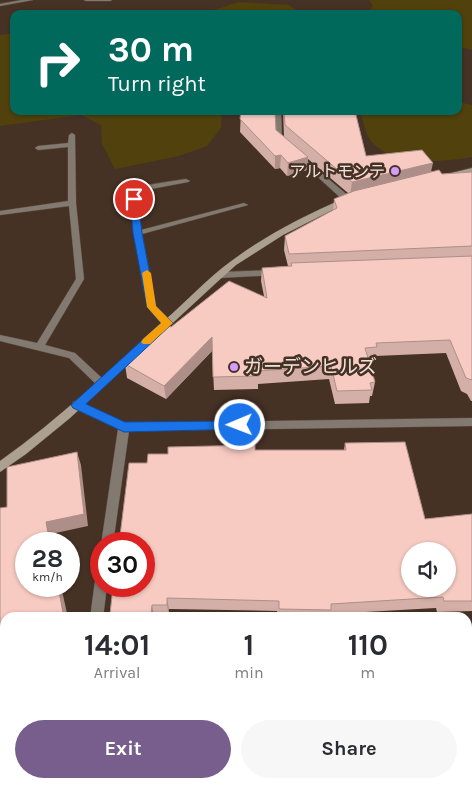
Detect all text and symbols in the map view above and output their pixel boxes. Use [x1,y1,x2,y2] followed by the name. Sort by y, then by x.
[108,29,194,70] text: 30 m
[25,30,90,95] icon: right
[108,71,206,97] text: Turn right
[289,162,385,181] place label: アルトモンテ
[389,165,401,177] marker: アルトモンテ
[113,178,155,220] pin
[120,185,148,213] icon: arrive
[244,356,377,378] place label: ガーデンヒルズ
[228,361,240,373] marker: ガーデンヒルズ
[213,398,265,450] position arrow
[90,532,155,597] speed limit sign: 30
[401,542,456,597] map controls
[401,542,456,597] button: sound
[32,544,63,573] text: 28
[32,570,63,584] text: km/h
[84,627,150,663] text: 14:01
[244,627,254,663] text: 1
[348,627,388,663] text: 110
[94,663,141,682] text: Arrival
[234,663,264,682] text: min
[360,663,375,682] text: m
[15,720,231,778] button: Exit
[241,720,457,778] button: Share

